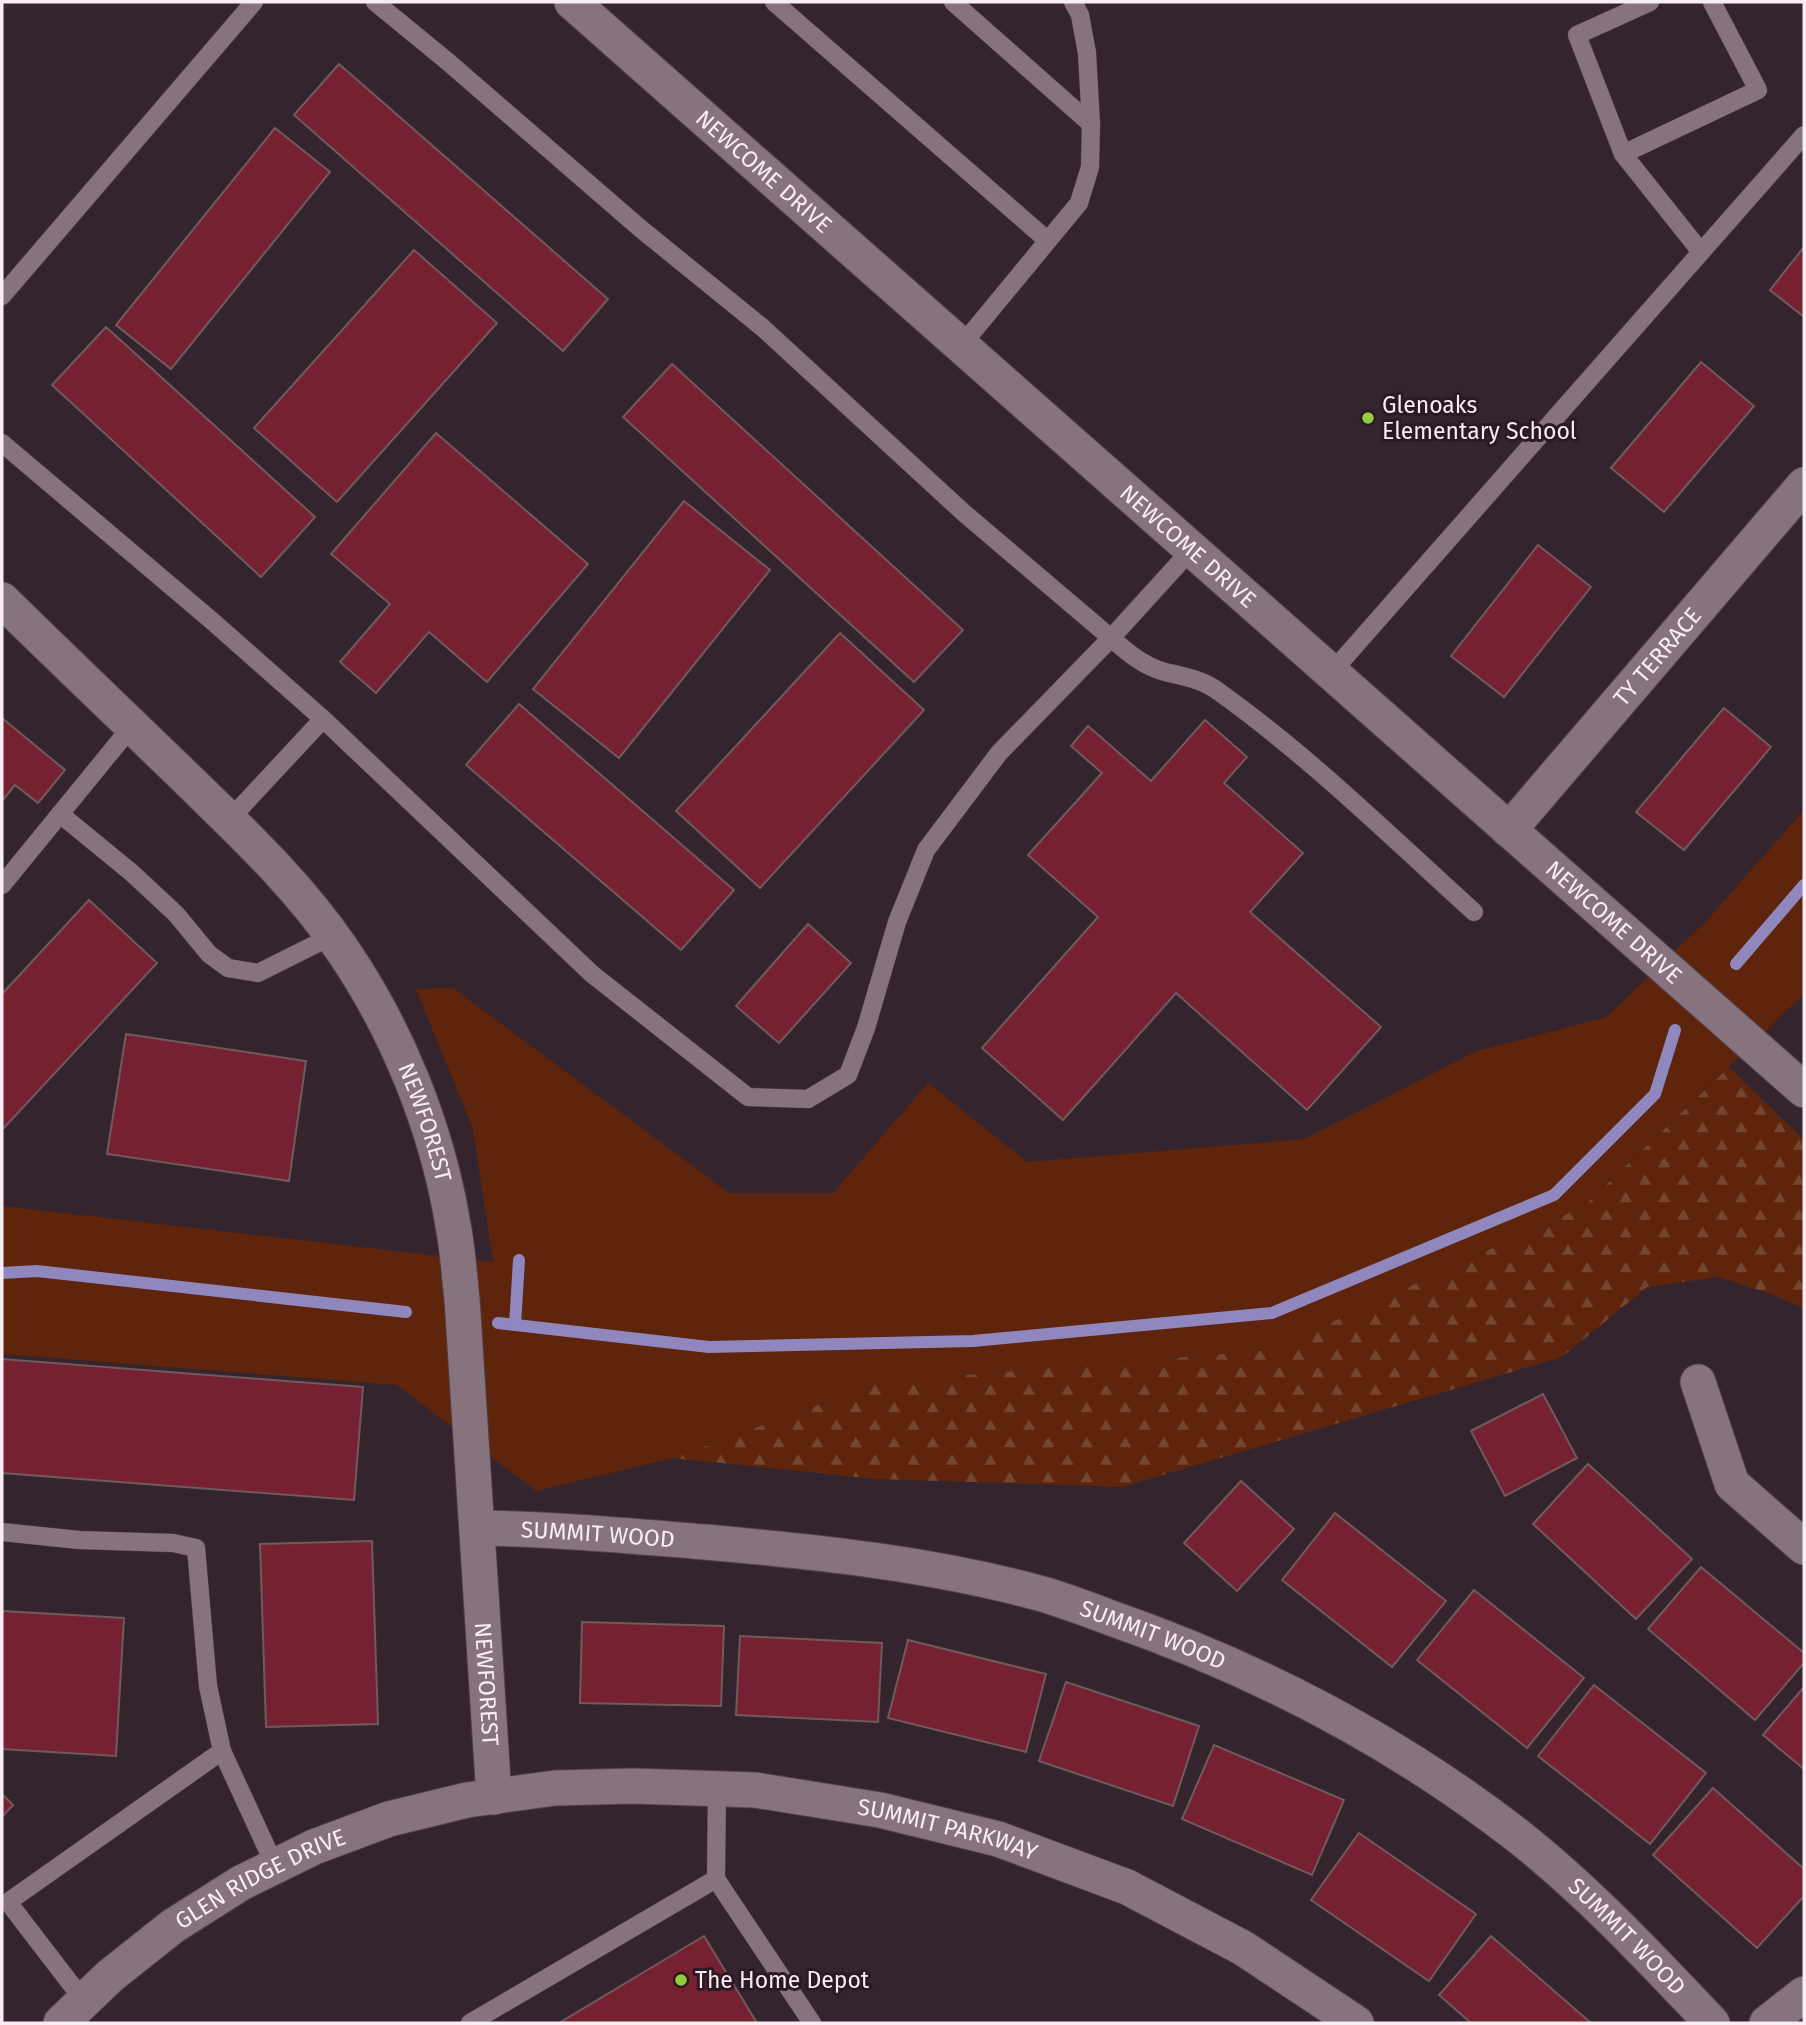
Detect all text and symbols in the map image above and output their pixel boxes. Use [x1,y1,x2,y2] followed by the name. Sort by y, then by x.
[690,104,838,239] street label: NEWCOME DRIVE
[1382,391,1577,445] place label: Glenoaks Elementary School
[1360,410,1376,426] marker: Glenoaks Elementary School
[1114,479,1262,614] street label: NEWCOME DRIVE
[1607,602,1707,712] street label: TY TERRACE
[1540,855,1688,990] street label: NEWCOME DRIVE
[392,1058,458,1185] street label: NEWFOREST
[520,1515,676,1554] street label: SUMMIT WOOD
[1076,1594,1230,1675] street label: SUMMIT WOOD
[469,1621,505,1747] street label: NEWFOREST
[856,1793,1042,1866] street label: SUMMIT PARKWAY
[170,1823,349,1935] street label: GLEN RIDGE DRIVE
[1563,1872,1692,2001] street label: SUMMIT WOOD
[695,1966,870,1994] place label: The Home Depot
[673,1972,689,1988] marker: The Home Depot

